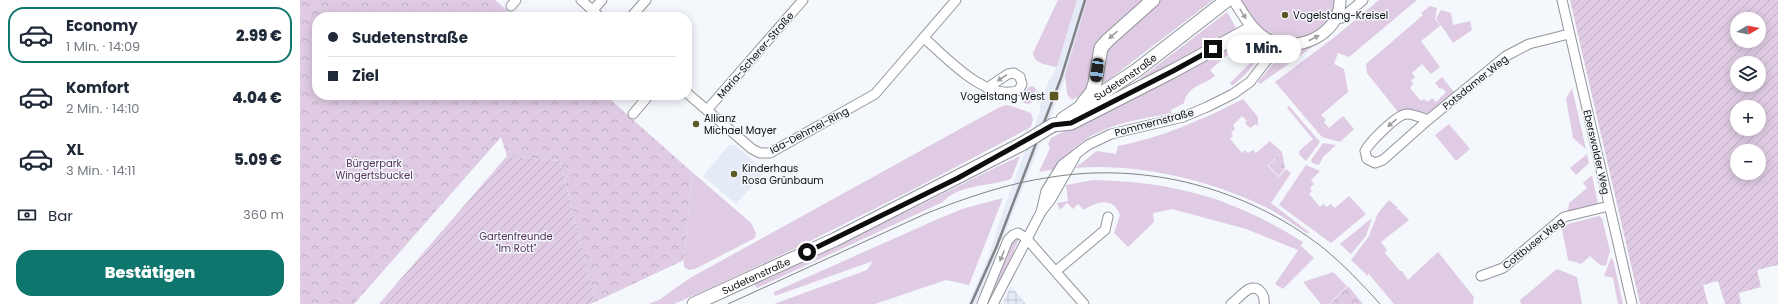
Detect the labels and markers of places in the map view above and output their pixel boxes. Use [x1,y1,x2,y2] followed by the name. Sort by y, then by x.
[1293,8,1388,23] place label: Vogelstang-Kreisel
[1280,10,1290,20] marker: Vogelstang-Kreisel
[960,89,1045,104] place label: Vogelstang West
[1048,90,1060,102] marker: Vogelstang West
[704,111,777,138] place label: Allianz Michael Mayer
[691,119,701,129] marker: Allianz Michael Mayer
[742,161,824,188] place label: Kinderhaus Rosa Grünbaum
[729,169,739,179] marker: Kinderhaus Rosa Grünbaum

